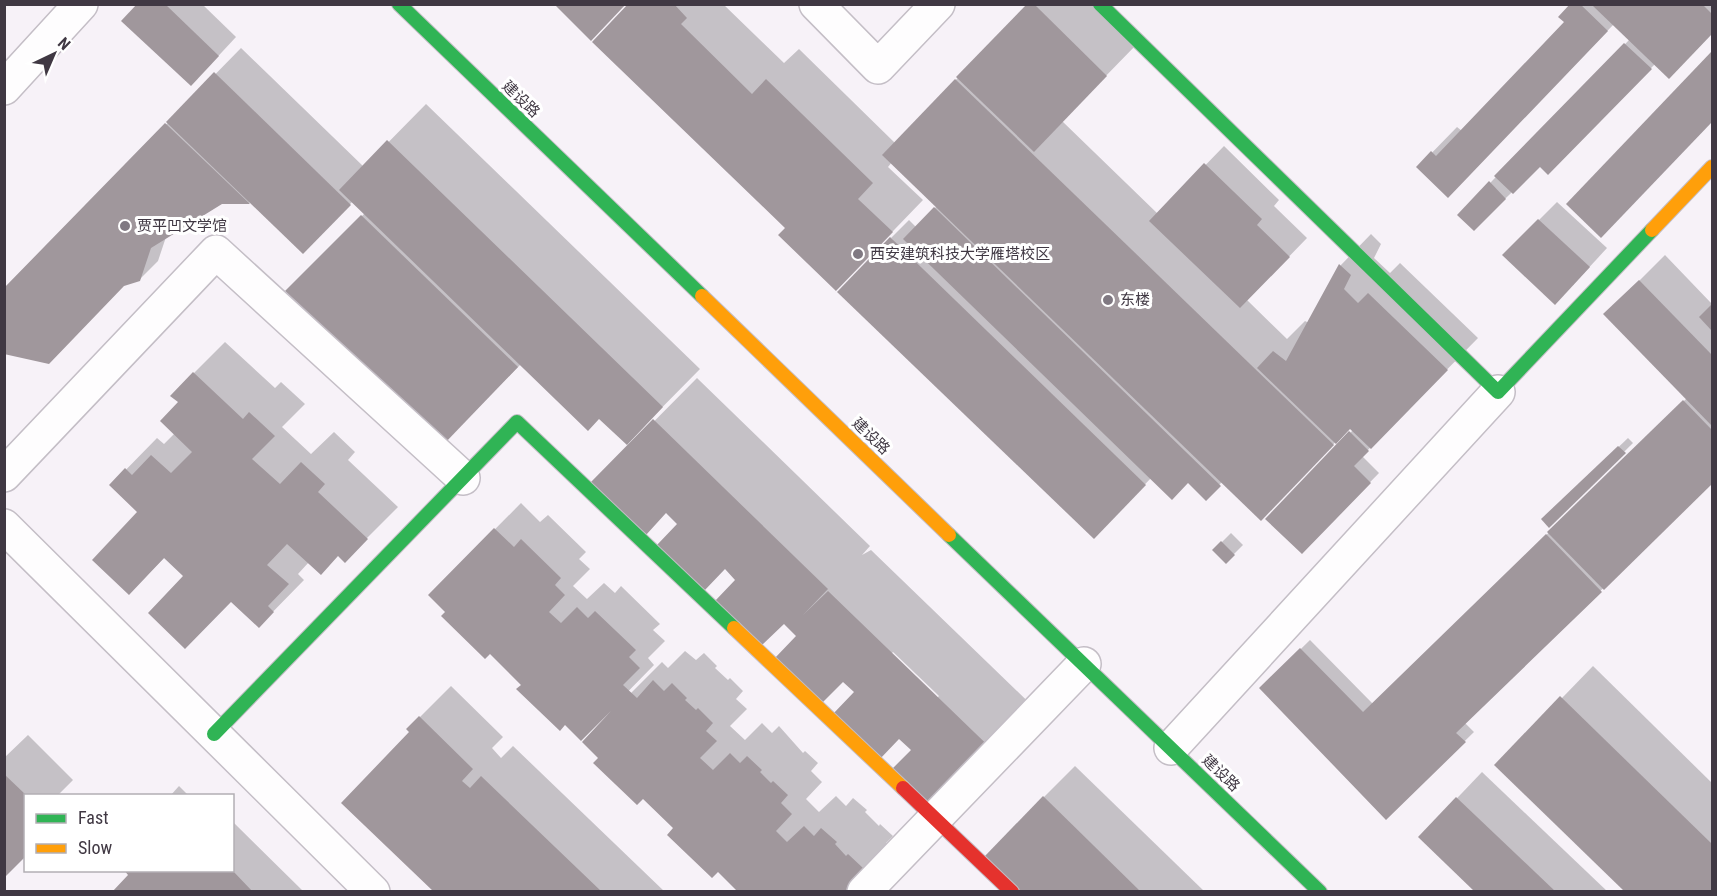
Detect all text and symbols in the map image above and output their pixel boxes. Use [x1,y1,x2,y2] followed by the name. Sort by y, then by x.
[24,24,84,84] north arrow
[54,33,74,54] text: N
[499,77,543,121] street label: 建设路
[137,217,227,235] place label: 贾平凹文学馆
[118,219,132,233] marker: 贾平凹文学馆
[870,245,1050,263] place label: 西安建筑科技大学雁塔校区
[851,247,865,261] marker: 西安建筑科技大学雁塔校区
[1120,291,1150,309] place label: 东楼
[1101,293,1115,307] marker: 东楼
[849,414,893,458] street label: 建设路
[1199,751,1243,795] street label: 建设路
[24,794,234,872] legend
[78,807,109,828] text: Fast
[78,837,113,858] text: Slow

